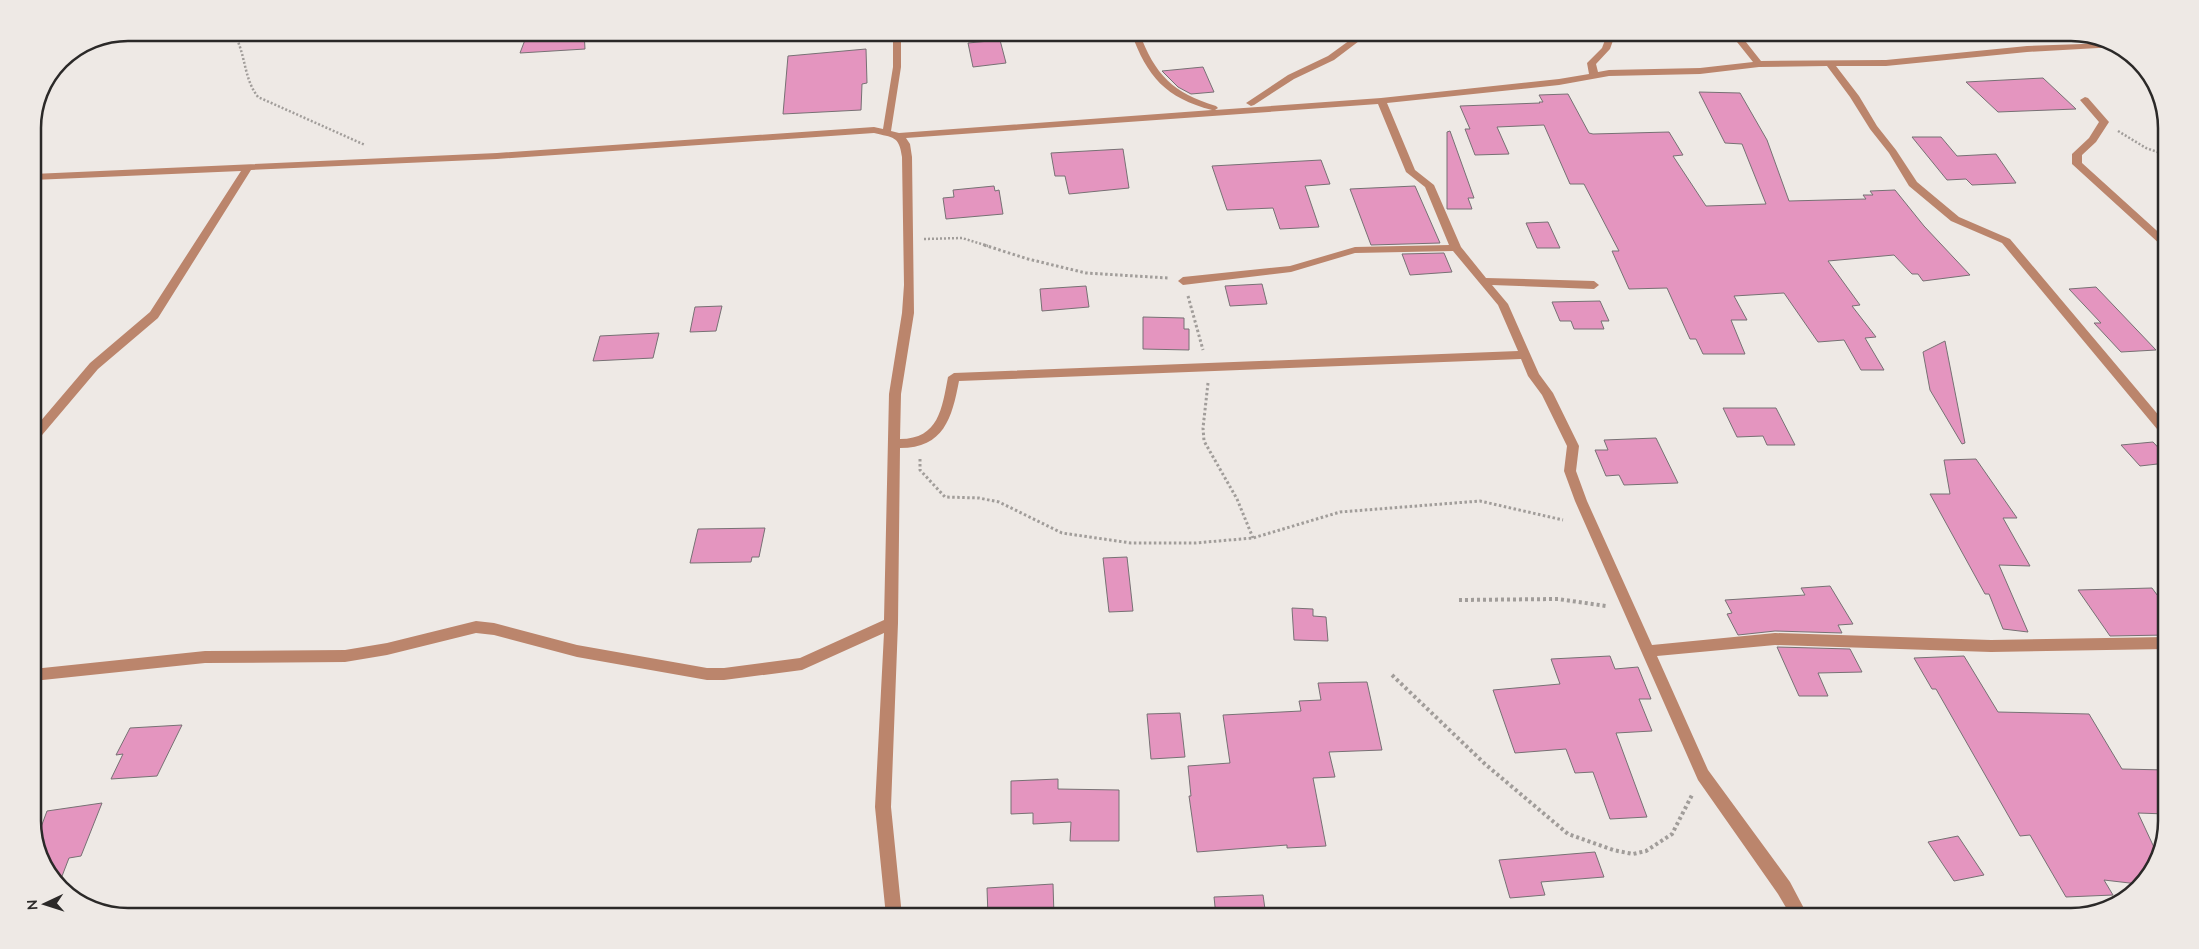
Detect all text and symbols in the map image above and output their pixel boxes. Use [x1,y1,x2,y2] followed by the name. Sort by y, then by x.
[20,879,70,929] north arrow
[23,899,42,911] text: N

